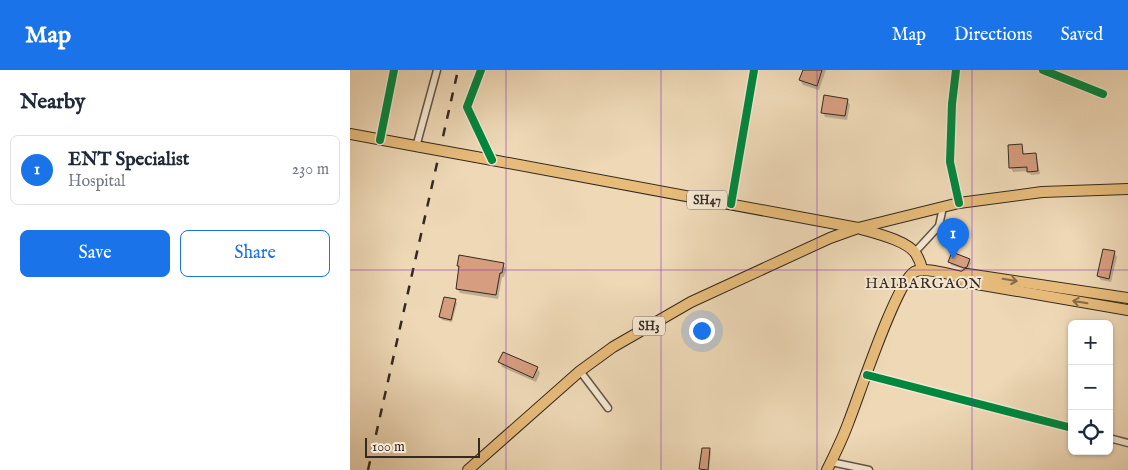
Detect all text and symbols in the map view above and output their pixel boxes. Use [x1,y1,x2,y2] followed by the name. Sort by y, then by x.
[25,20,71,51] text: Map
[892,24,926,47] text: Map
[954,24,1032,47] text: Directions
[1060,24,1103,47] text: Saved
[20,89,85,116] text: Nearby
[68,148,189,172] text: ENT Specialist
[34,160,40,180] text: 1
[292,160,329,180] text: 230 m
[68,172,125,192] text: Hospital
[687,190,727,210] road number: SH47
[937,218,969,259] pin: 1
[20,230,170,277] button: Save
[180,230,330,277] button: Share
[865,274,983,293] district label: HAIBARGAON
[1002,275,1018,285] one-way arrow
[1072,296,1088,306] one-way arrow
[633,317,665,336] road number: SH3
[689,318,715,344] your location
[1068,320,1113,455] map controls
[1068,320,1113,365] button: +
[1068,365,1113,410] button: −
[1068,410,1113,455] button: locate
[365,435,480,458] scale bar
[372,438,405,456] text: 100 m

